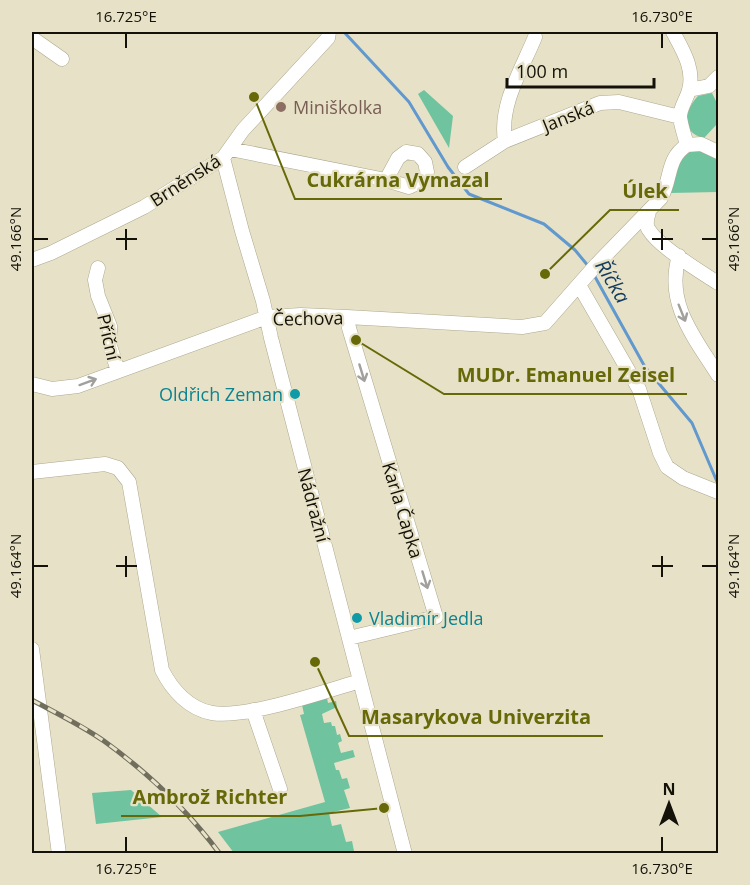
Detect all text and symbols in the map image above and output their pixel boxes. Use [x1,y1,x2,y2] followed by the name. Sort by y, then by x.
[95,6,157,26] text: 16.725°E
[631,6,693,26] text: 16.730°E
[507,51,654,89] scale bar
[516,59,568,83] text: 100 m
[293,95,382,119] place label: Miniškolka
[537,95,597,138] street label: Janská
[274,100,288,114] marker: Miniškolka
[145,148,225,212] street label: Brněnská
[295,161,502,199] callout: Cukrárna Vymazal
[307,166,490,193] text: Cukrárna Vymazal
[610,172,679,210] callout: Úlek
[622,177,668,204] text: Úlek
[5,207,25,271] text: 49.166°N
[723,207,743,271] text: 49.166°N
[589,254,637,308] water label: Říčka
[677,303,688,322] one-way arrow
[272,305,344,331] street label: Čechova
[92,311,126,363] street label: Příční
[444,356,687,394] callout: MUDr. Emanuel Zeisel
[457,361,675,388] text: MUDr. Emanuel Zeisel
[357,363,368,382] one-way arrow
[78,375,97,386] one-way arrow
[159,382,283,406] place label: Oldřich Zeman
[288,387,302,401] marker: Oldřich Zeman
[377,459,429,561] street label: Karla Čapka
[293,465,336,545] street label: Nádražní
[5,534,25,598] text: 49.164°N
[723,534,743,598] text: 49.164°N
[420,570,431,589] one-way arrow
[369,606,484,630] place label: Vladimír Jedla
[350,611,364,625] marker: Vladimír Jedla
[349,698,603,736] callout: Masarykova Univerzita
[361,703,591,730] text: Masarykova Univerzita
[639,774,699,834] north arrow
[121,778,300,816] callout: Ambrož Richter
[662,778,676,800] text: N
[133,783,287,810] text: Ambrož Richter
[95,858,157,878] text: 16.725°E
[631,858,693,878] text: 16.730°E

